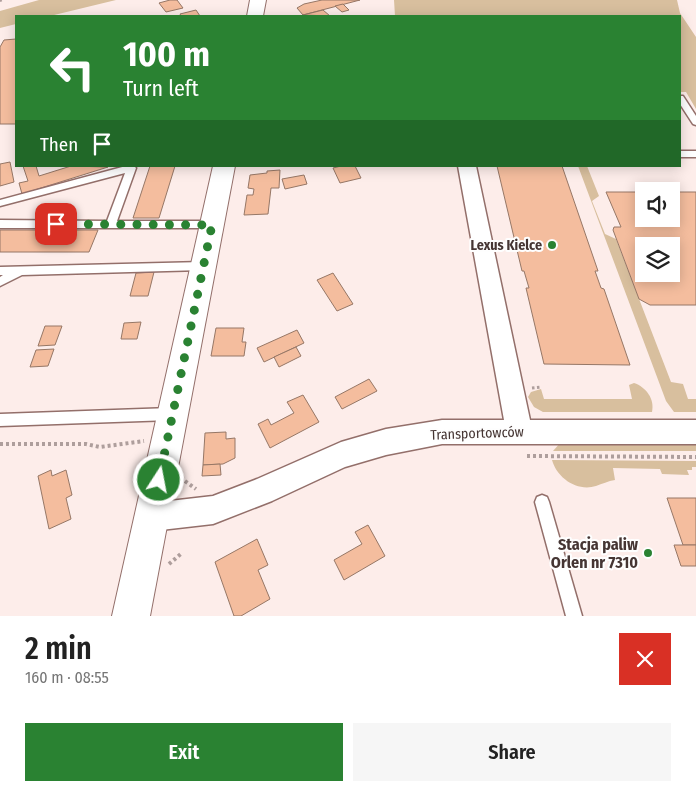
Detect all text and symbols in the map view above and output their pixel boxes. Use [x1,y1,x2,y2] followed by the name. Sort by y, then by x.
[123,33,210,75] text: 100 m
[40,35,105,100] icon: left
[123,75,199,102] text: Turn left
[88,130,116,158] icon: arrive
[40,133,78,156] text: Then
[635,182,680,282] map controls
[635,182,680,227] button: sound
[35,203,77,245] pin
[42,210,70,238] icon: arrive
[471,237,542,254] place label: Lexus Kielce
[635,237,680,282] button: layers
[546,239,558,251] marker: Lexus Kielce
[430,423,524,444] street label: Transportowców
[132,453,184,505] position arrow
[551,535,638,572] place label: Stacja paliw Orlen nr 7310
[642,547,654,559] marker: Stacja paliw Orlen nr 7310
[25,631,92,667] text: 2 min
[619,633,671,685] button: close
[25,668,109,687] text: 160 m · 08:55
[25,723,343,781] button: Exit
[353,723,671,781] button: Share

